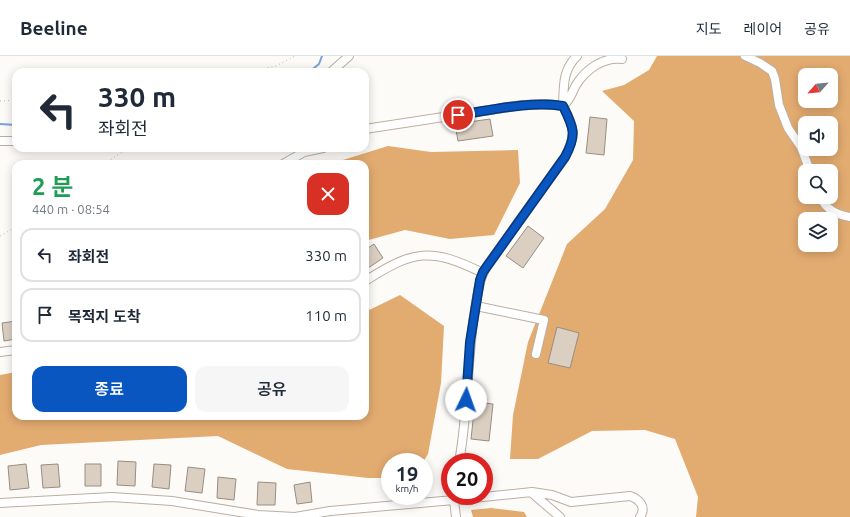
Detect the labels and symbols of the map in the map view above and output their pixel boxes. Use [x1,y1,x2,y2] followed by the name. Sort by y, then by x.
[798,68,838,108] north arrow
[441,98,475,132] pin
[445,379,487,421] position arrow
[441,453,493,505] speed limit sign: 20

